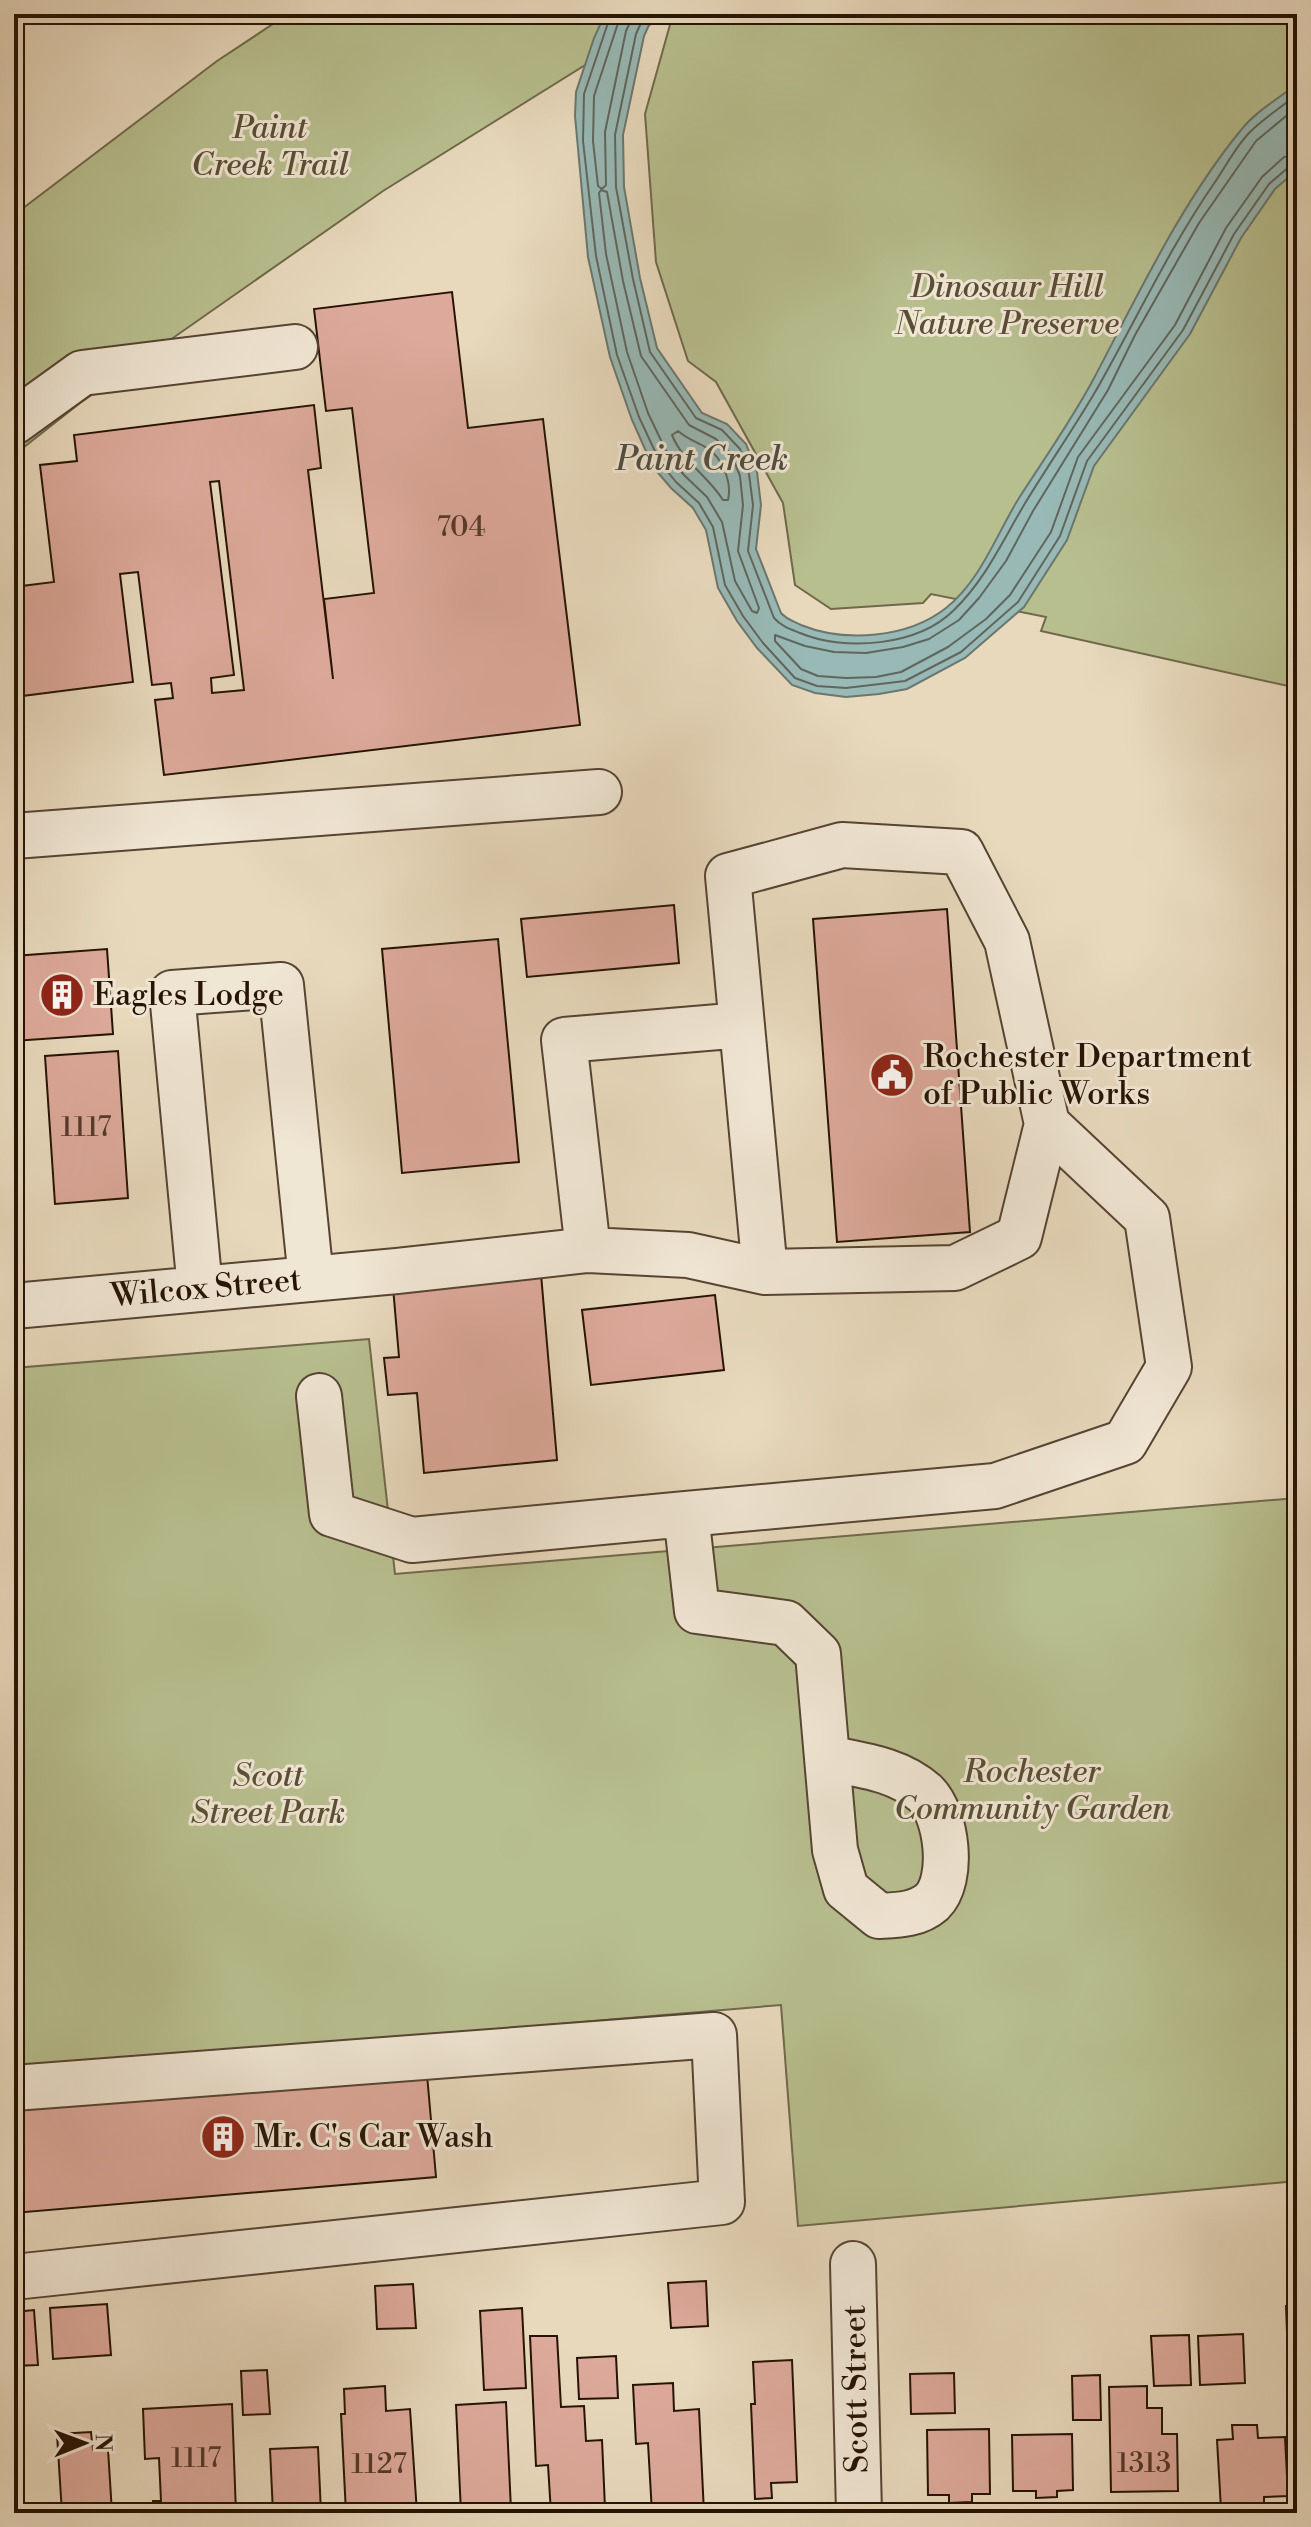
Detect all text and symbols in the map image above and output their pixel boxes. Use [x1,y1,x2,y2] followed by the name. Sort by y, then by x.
[191,108,349,185] park label: Paint Creek Trail
[894,267,1119,344] park label: Dinosaur Hill Nature Preserve
[615,439,788,481] water label: Paint Creek
[437,510,485,545] house number: 704
[38,971,86,1019] building icon: Eagles Lodge
[93,975,284,1015] place label: Eagles Lodge
[923,1037,1252,1114] place label: Rochester Department of Public Works
[868,1051,916,1099] public building icon: Rochester Department of Public Works
[61,1110,111,1145] house number: 1117
[108,1260,303,1316] street label: Wilcox Street
[894,1752,1171,1829] park label: Rochester Community Garden
[191,1756,345,1833] park label: Scott Street Park
[199,2113,247,2161] building icon: Mr. C's Car Wash
[254,2117,493,2157] place label: Mr. C's Car Wash
[835,2304,877,2474] street label: Scott Street
[44,2403,124,2483] north arrow
[89,2434,116,2452] text: N
[171,2441,221,2476] house number: 1117
[1117,2446,1171,2481] house number: 1313
[351,2447,407,2482] house number: 1127

